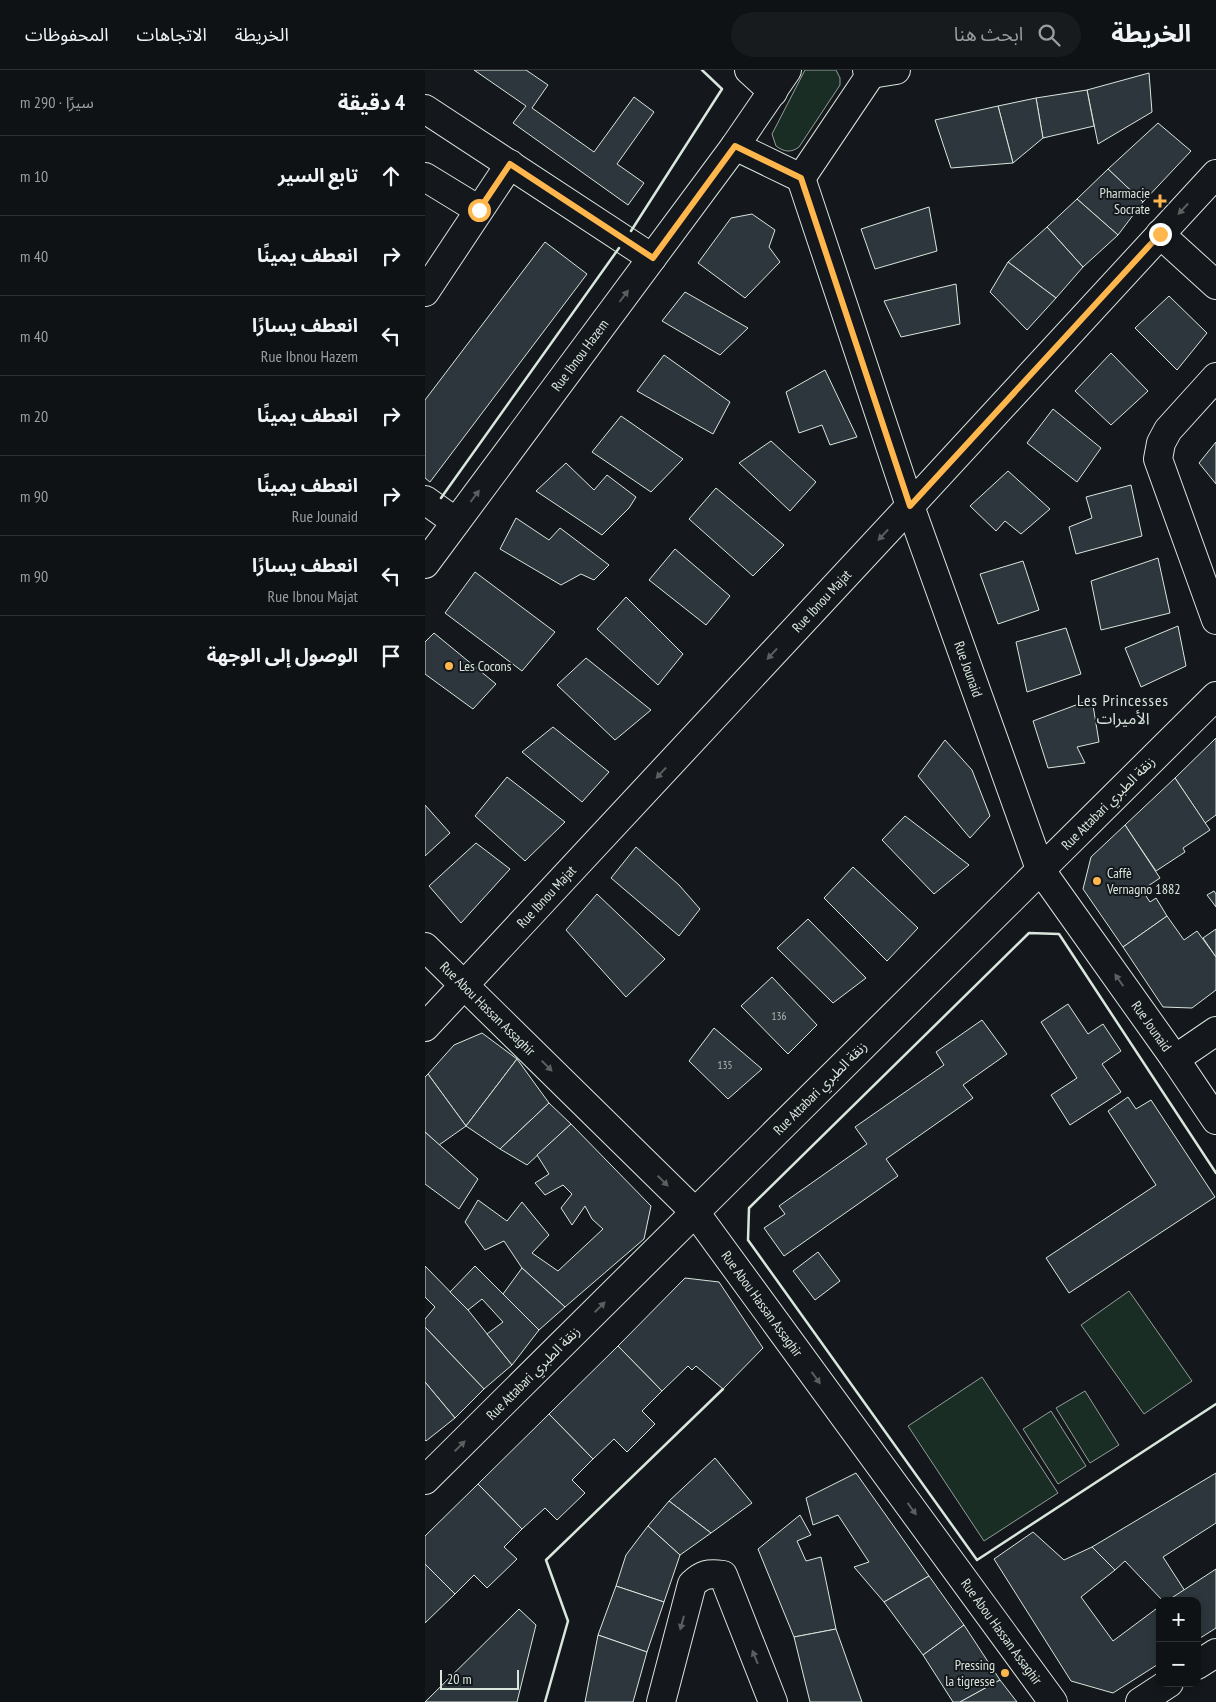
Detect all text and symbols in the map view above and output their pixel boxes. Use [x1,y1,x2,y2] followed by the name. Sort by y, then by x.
[731,12,1081,57] search box
[1111,18,1191,49] text: الخريطة
[1035,21,1063,49] icon: search
[954,22,1023,46] text: ابحث هنا
[25,23,109,46] text: المحفوظات
[137,23,207,46] text: الاتجاهات
[235,23,289,46] text: الخريطة
[338,89,405,116] text: 4 دقيقة
[20,92,94,112] text: سيرًا · 290 m
[377,162,405,190] icon: ahead
[278,163,358,187] text: تابع السير
[20,166,48,186] text: 10 m
[1100,184,1150,218] place label: Pharmacie Socrate
[1154,195,1166,207] marker: Pharmacie Socrate
[468,199,491,222] route start
[1177,203,1189,215] one-way arrow
[1149,223,1172,246] route end
[377,242,405,270] icon: right
[257,243,358,267] text: انعطف يمينًا
[20,246,48,266] text: 40 m
[619,289,629,303] one-way arrow
[252,313,358,337] text: انعطف يسارًا
[547,316,612,395] street label: Rue Ibnou Hazem
[377,322,405,350] icon: left
[20,326,48,346] text: 40 m
[261,346,358,366] text: Rue Ibnou Hazem
[377,402,405,430] icon: right
[257,403,358,427] text: انعطف يمينًا
[20,406,48,426] text: 20 m
[257,473,358,497] text: انعطف يمينًا
[377,482,405,510] icon: right
[20,486,48,506] text: 90 m
[469,490,480,503] one-way arrow
[292,506,358,526] text: Rue Jounaid
[877,528,889,540] one-way arrow
[252,553,358,577] text: انعطف يسارًا
[377,562,405,590] icon: left
[20,566,48,586] text: 90 m
[788,566,855,636] street label: Rue Ibnou Majat
[268,586,358,606] text: Rue Ibnou Majat
[950,639,987,700] street label: Rue Jounaid
[377,642,405,670] icon: arrive
[207,643,358,667] text: الوصول إلى الوجهة
[766,647,778,659] one-way arrow
[459,657,512,675] place label: Les Cocons
[443,660,455,672] marker: Les Cocons
[1077,690,1169,728] district label: Les Princesses الأميرات
[1057,752,1160,855] street label: Rue Attabari زنقة الطبري
[655,766,667,778] one-way arrow
[513,861,580,932] street label: Rue Ibnou Majat
[1106,864,1181,898] place label: Caffè Vernagno 1882
[1091,875,1103,887] marker: Caffè Vernagno 1882
[436,958,539,1060] street label: Rue Abou Hassan Assaghir
[1114,973,1124,986] one-way arrow
[1128,997,1176,1055] street label: Rue Jounaid
[772,1009,786,1023] house number: 136
[769,1037,872,1140] street label: Rue Attabari زنقة الطبري
[718,1058,732,1072] house number: 135
[541,1060,553,1072] one-way arrow
[657,1175,669,1187] one-way arrow
[717,1247,807,1360] street label: Rue Abou Hassan Assaghir
[593,1301,605,1313] one-way arrow
[482,1322,585,1425] street label: Rue Attabari زنقة الطبري
[811,1371,821,1385] one-way arrow
[453,1440,465,1452] one-way arrow
[907,1502,917,1516] one-way arrow
[957,1575,1046,1688] street label: Rue Abou Hassan Assaghir
[1156,1597,1201,1687] map controls
[1156,1597,1201,1642] button: +
[677,1616,685,1631] one-way arrow
[1156,1642,1201,1687] button: −
[751,1650,759,1664] one-way arrow
[945,1656,995,1690] place label: Pressing la tigresse
[440,1667,519,1690] scale bar
[999,1667,1011,1679] marker: Pressing la tigresse
[447,1670,472,1688] text: 20 m

